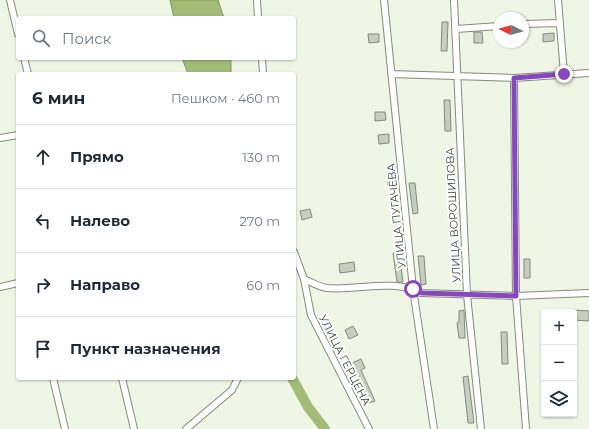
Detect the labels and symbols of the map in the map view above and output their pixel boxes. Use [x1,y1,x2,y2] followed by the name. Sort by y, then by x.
[493,12,529,48] north arrow
[555,65,573,83] route end
[442,146,464,283] street label: УЛИЦА ВОРОШИЛОВА
[383,162,408,269] street label: УЛИЦА ПУГАЧЁВА
[404,280,422,298] route start
[316,312,374,408] street label: УЛИЦА ГЕРЦЕНА

